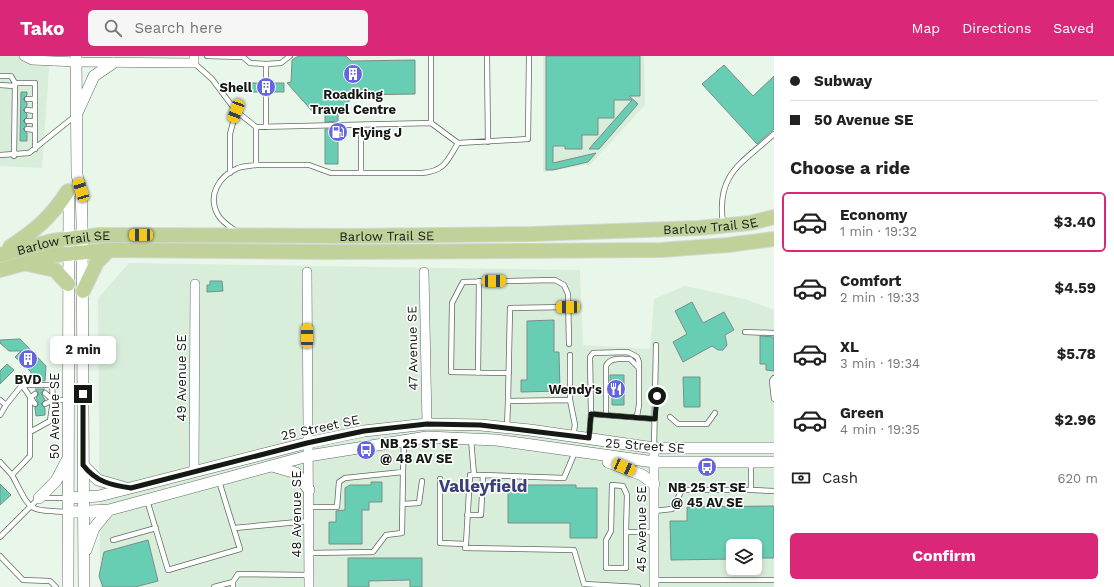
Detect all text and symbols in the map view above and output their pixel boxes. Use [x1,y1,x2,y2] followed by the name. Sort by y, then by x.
[88,10,368,46] search box
[20,17,64,40] text: Tako
[102,17,124,39] icon: search
[134,19,222,37] text: Search here
[912,20,940,36] text: Map
[962,20,1031,36] text: Directions
[1053,20,1094,36] text: Saved
[342,63,364,85] building icon: Roadking Travel Centre
[814,72,872,90] text: Subway
[255,76,277,98] building icon: Shell
[220,80,253,95] place label: Shell
[310,87,396,117] place label: Roadking Travel Centre
[226,98,246,124] car
[814,111,913,129] text: 50 Avenue SE
[327,121,349,143] fuel station icon: Flying J
[352,125,402,140] place label: Flying J
[790,157,910,178] text: Choose a ride
[72,177,90,203] car
[792,204,828,240] icon: car
[840,206,907,224] text: Economy
[1054,213,1096,231] text: $3.40
[663,214,760,237] street label: Barlow Trail SE
[840,224,917,239] text: 1 min · 19:32
[15,228,110,258] street label: Barlow Trail SE
[339,228,434,244] street label: Barlow Trail SE
[129,229,153,241] car
[792,270,828,306] icon: car
[840,272,901,290] text: Comfort
[482,275,506,287] car
[1054,279,1096,297] text: $4.59
[840,290,920,305] text: 2 min · 19:33
[556,301,580,313] car
[404,305,421,391] street label: 47 Avenue SE
[301,324,313,348] car
[174,335,189,421] street label: 49 Avenue SE
[50,336,116,364] callout: 2 min
[792,336,828,372] icon: car
[840,338,859,356] text: XL
[65,342,101,357] text: 2 min
[1057,345,1096,363] text: $5.78
[17,348,39,370] building icon: BVD
[840,356,920,371] text: 3 min · 19:34
[14,372,42,387] place label: BVD
[47,373,62,459] street label: 50 Avenue SE
[605,378,627,400] restaurant icon: Wendy's
[549,382,602,397] place label: Wendy's
[74,385,92,403] route end
[648,387,666,405] route start
[792,402,828,438] icon: car
[840,404,884,422] text: Green
[1055,411,1096,429] text: $2.96
[280,412,361,443] street label: 25 Street SE
[840,422,920,437] text: 4 min · 19:35
[605,435,685,456] street label: 25 Street SE
[380,436,458,466] place label: NB 25 ST SE @ 48 AV SE
[355,439,377,461] bus stop icon: NB 25 ST SE @ 48 AV SE
[696,456,718,478] bus stop icon: NB 25 ST SE @ 45 AV SE
[611,457,637,477] car
[790,467,812,489] icon: cash
[822,469,858,487] text: Cash
[289,471,304,557] street label: 48 Avenue SE
[1058,471,1098,486] text: 620 m
[439,476,527,496] district label: Valleyfield
[668,480,746,510] place label: NB 25 ST SE @ 45 AV SE
[634,486,649,572] street label: 45 Avenue SE
[790,533,1098,579] button: Confirm
[726,539,762,575] map controls
[726,539,762,575] button: layers

